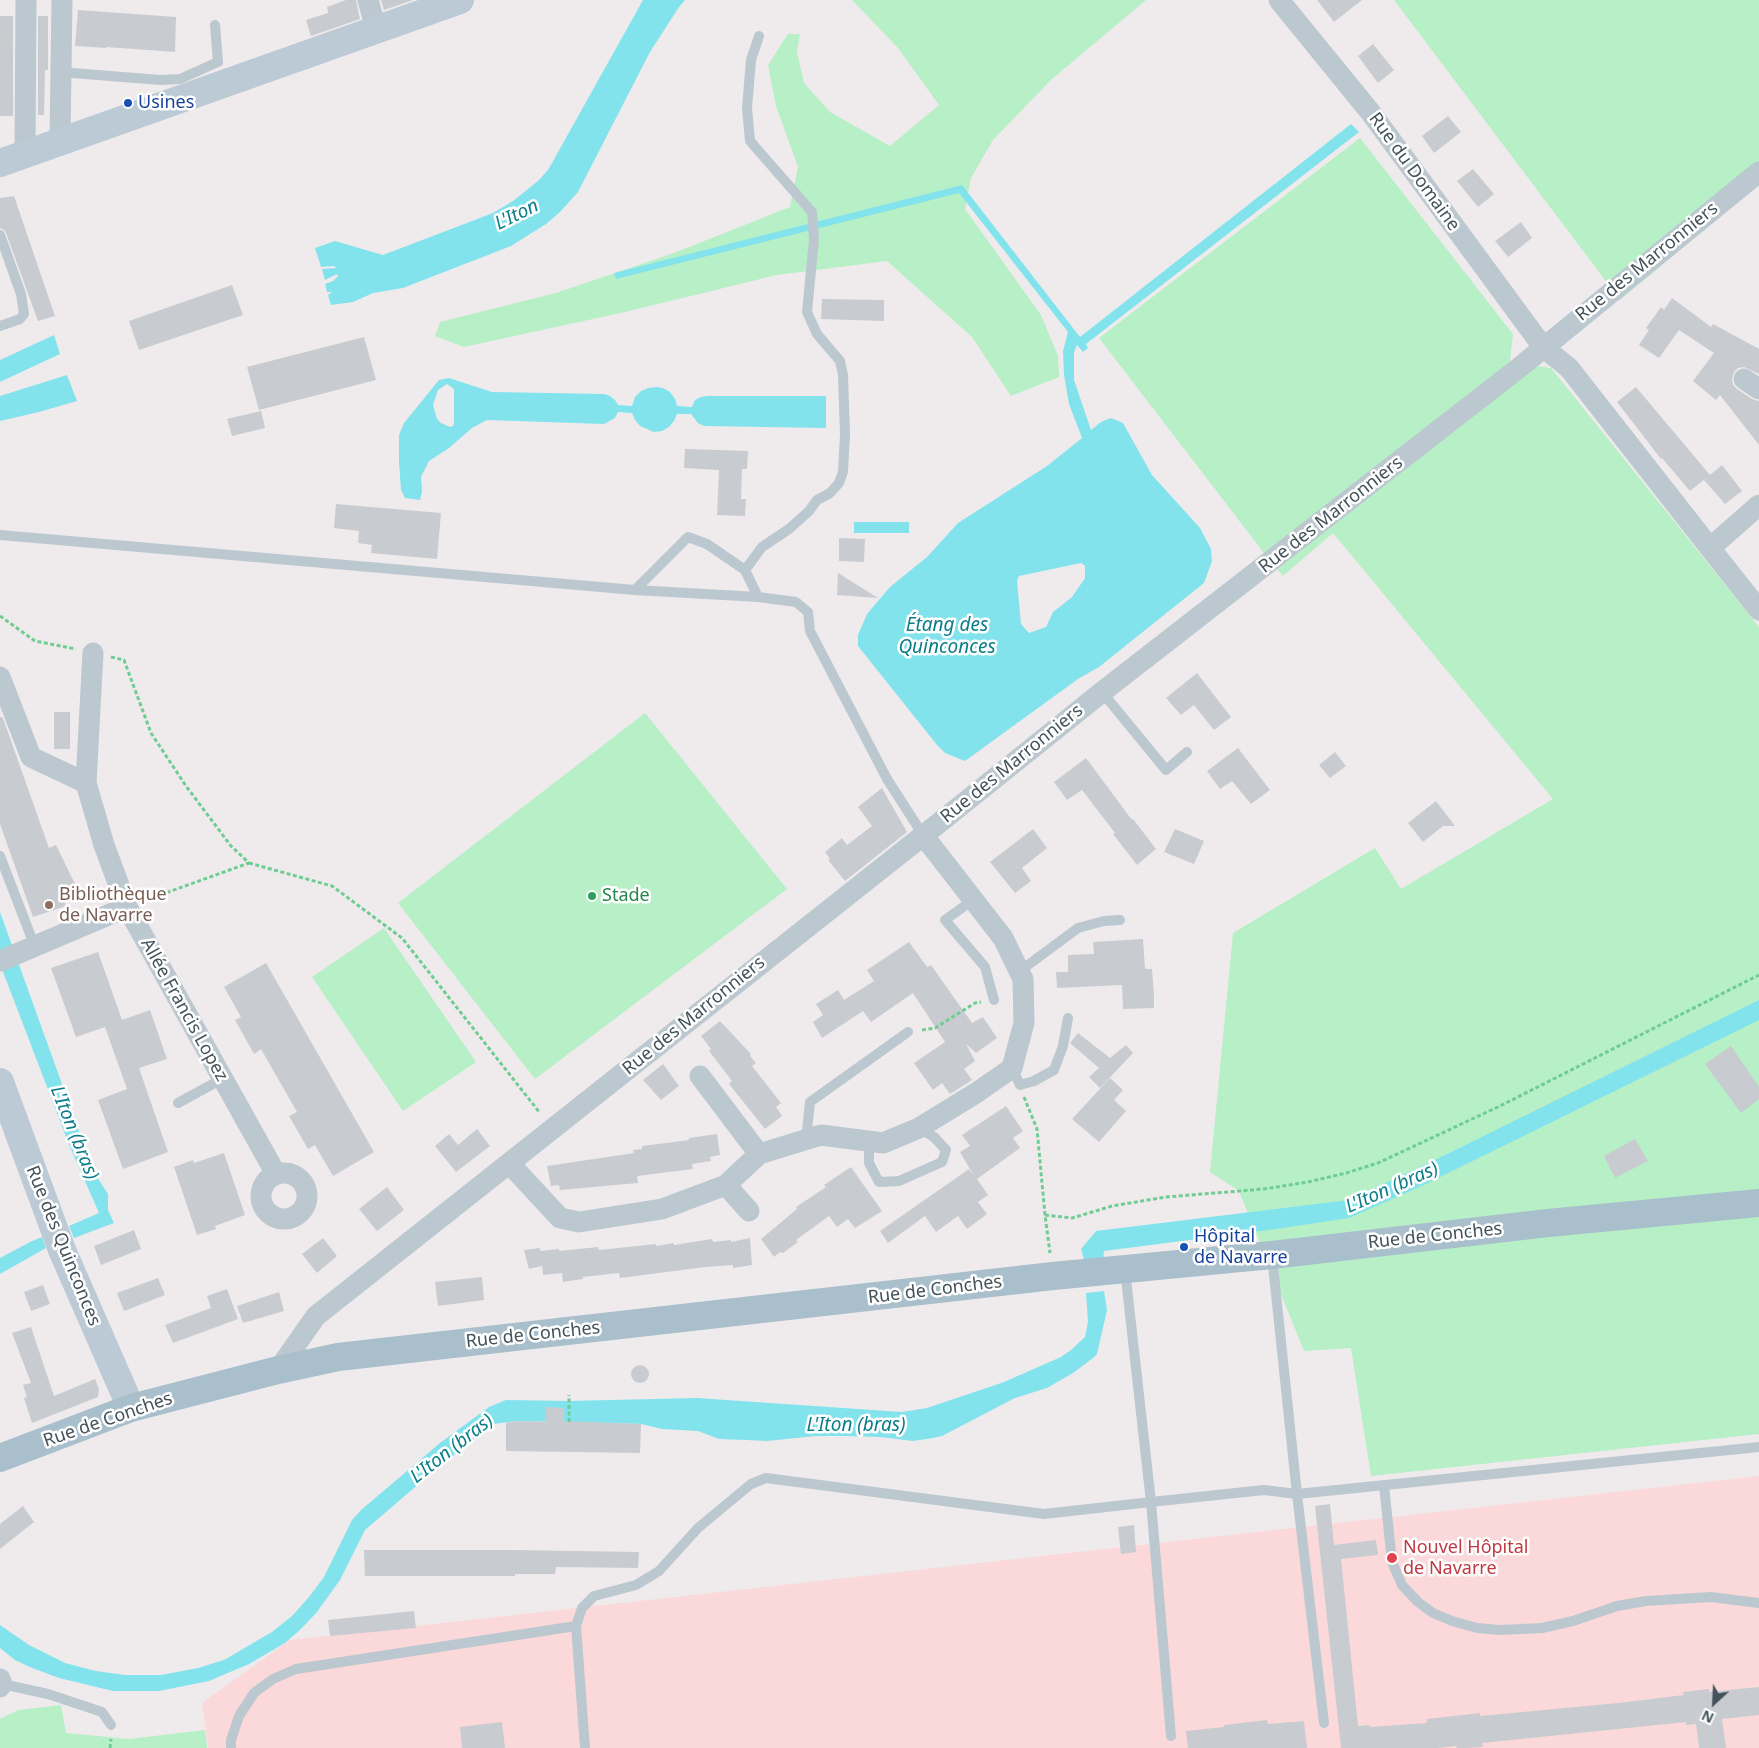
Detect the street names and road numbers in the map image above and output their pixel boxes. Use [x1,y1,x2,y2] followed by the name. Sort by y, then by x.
[1364,109,1464,235] street label: Rue du Domaine
[1572,198,1722,326] street label: Rue des Marronniers
[1255,452,1407,578] street label: Rue des Marronniers
[937,700,1087,828] street label: Rue des Marronniers
[136,935,232,1085] street label: Allée Francis Lopez
[619,952,769,1080] street label: Rue des Marronniers
[21,1163,105,1329] street label: Rue des Quinconces
[1367,1218,1503,1254] street label: Rue de Conches
[867,1271,1003,1309] street label: Rue de Conches
[465,1317,601,1353] street label: Rue de Conches
[41,1388,175,1452] street label: Rue de Conches

